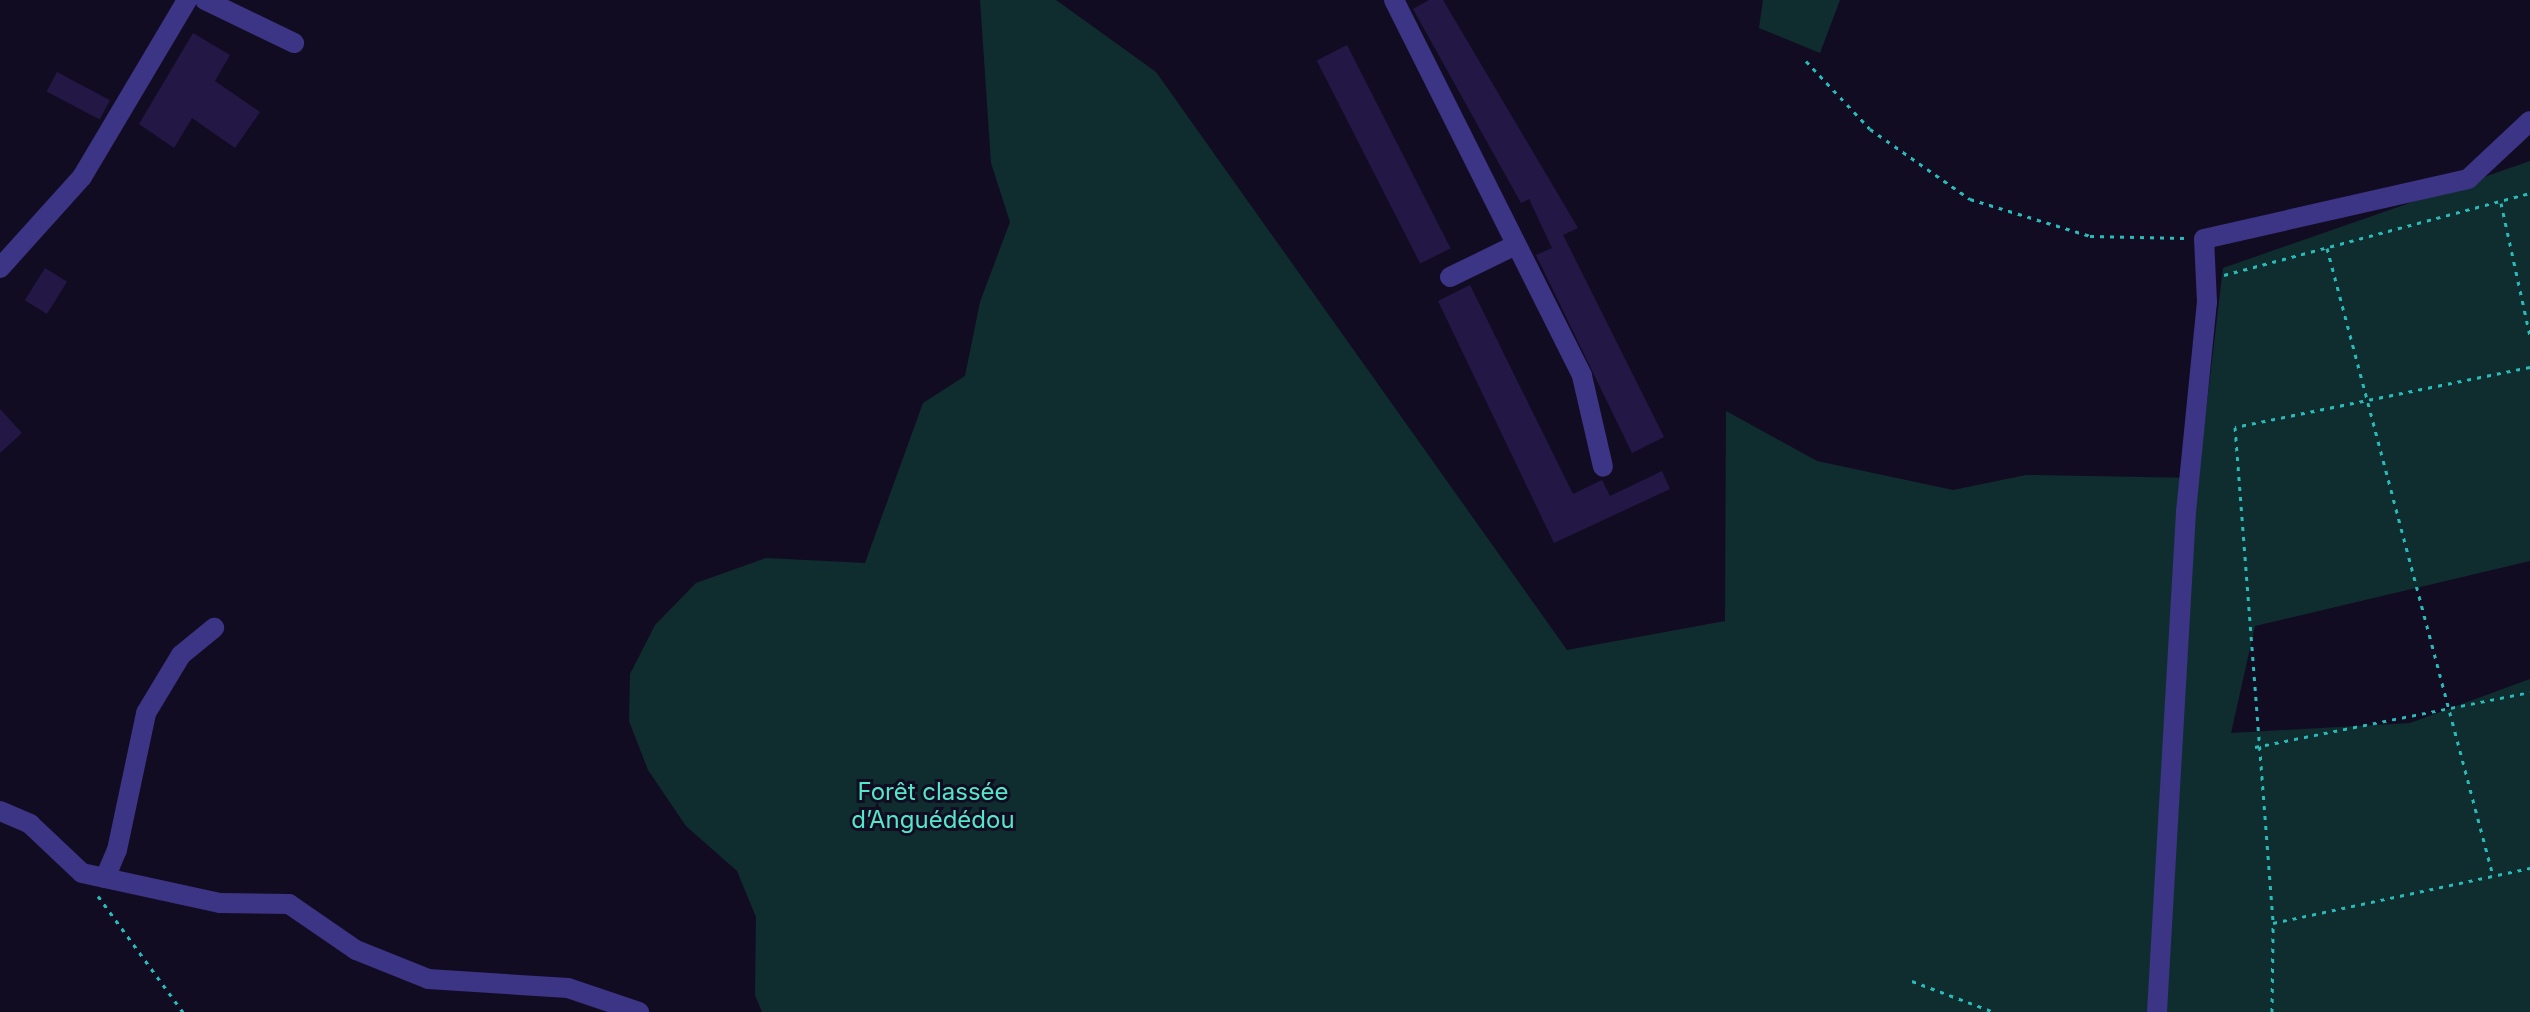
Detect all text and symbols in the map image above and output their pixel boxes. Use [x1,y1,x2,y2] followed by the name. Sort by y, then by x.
[851,778,1015,834] park label: Forêt classée d’Anguédédou

